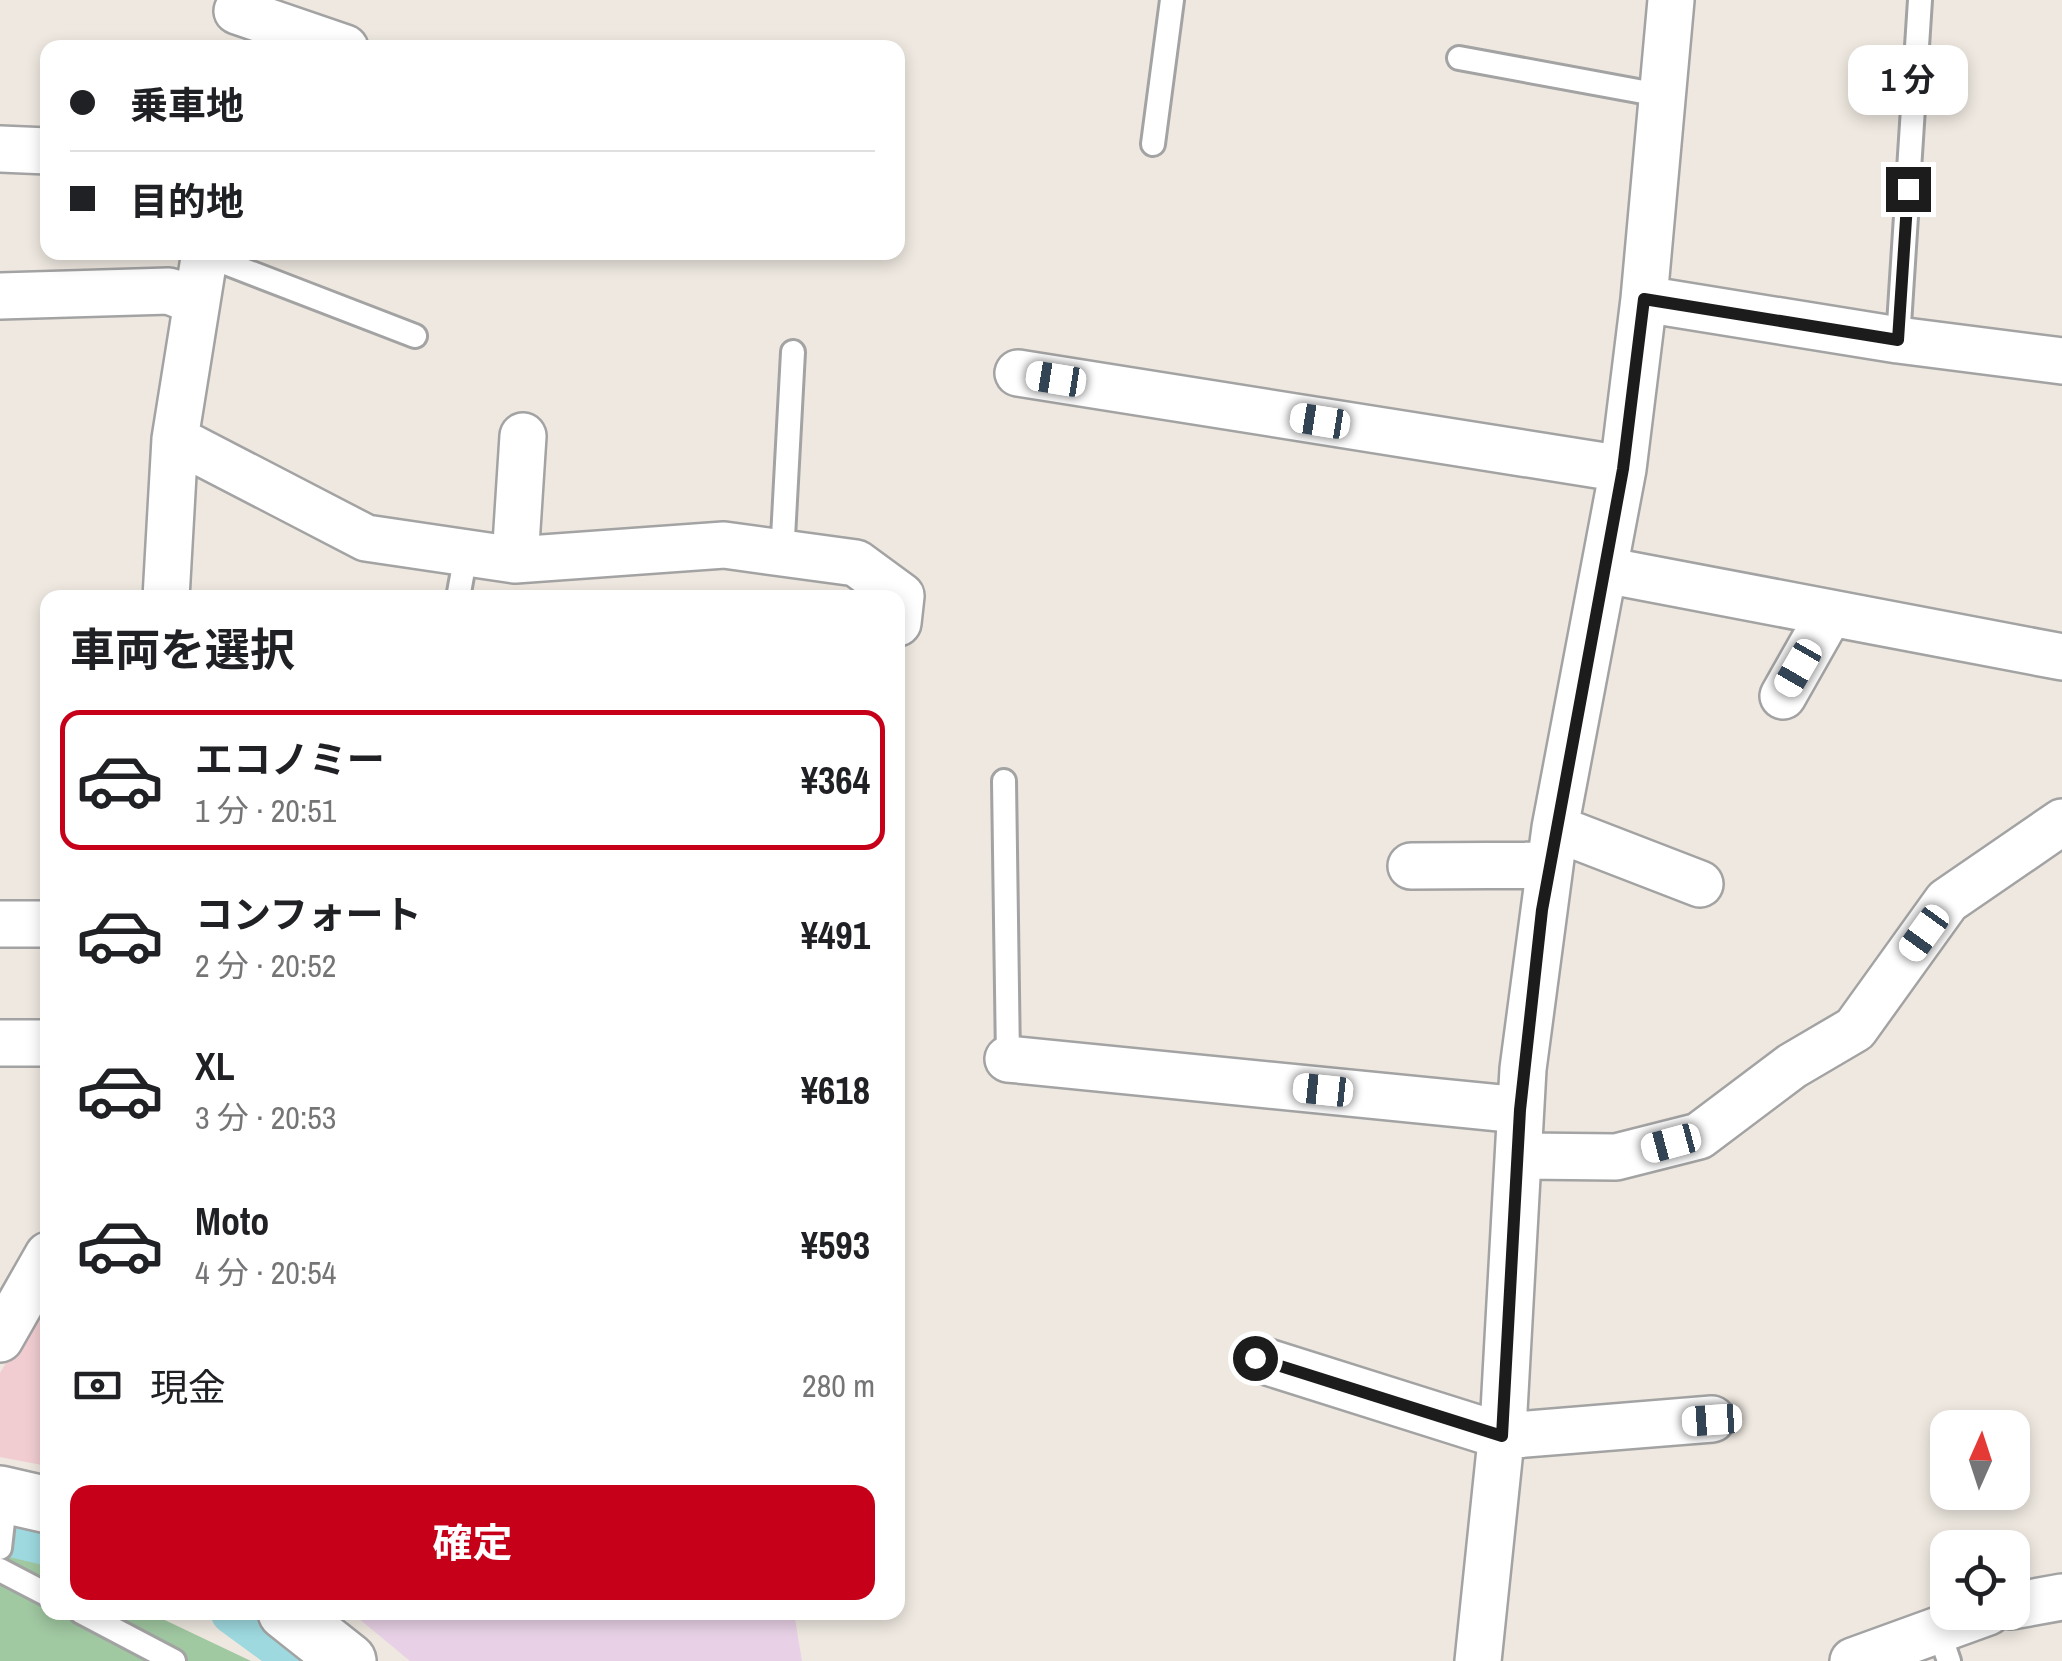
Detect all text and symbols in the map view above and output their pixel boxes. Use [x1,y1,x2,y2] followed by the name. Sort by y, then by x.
[1848,44,1968,114] callout: 1 分
[1881,58,1935,101] text: 1 分
[130,80,244,131] text: 乗車地
[1886,167,1931,212] route end
[130,176,244,227] text: 目的地
[1024,359,1088,399] car
[1288,401,1352,441] car
[70,619,295,680] text: 車両を選択
[1770,635,1826,701] car
[195,734,385,785] text: エコノミー
[75,735,165,825] icon: car
[801,755,870,806] text: ¥364
[195,789,336,832] text: 1 分 · 20:51
[195,889,422,940] text: コンフォート
[75,890,165,980] icon: car
[1894,900,1954,966] car
[801,910,870,961] text: ¥491
[195,944,336,987] text: 2 分 · 20:52
[195,1041,235,1092] text: XL
[75,1045,165,1135] icon: car
[801,1065,870,1116] text: ¥618
[1292,1072,1354,1108] car
[195,1096,336,1139] text: 3 分 · 20:53
[1638,1121,1704,1165] car
[195,1196,269,1247] text: Moto
[75,1200,165,1290] icon: car
[801,1220,870,1271] text: ¥593
[195,1251,336,1294] text: 4 分 · 20:54
[1233,1336,1278,1381] route start
[70,1358,125,1413] icon: cash
[150,1362,226,1413] text: 現金
[802,1364,875,1407] text: 280 m
[1681,1403,1743,1437] car
[1930,1410,2030,1510] north arrow
[1930,1410,2030,1630] map controls
[70,1485,875,1600] button: 確定
[1930,1530,2030,1630] button: locate

